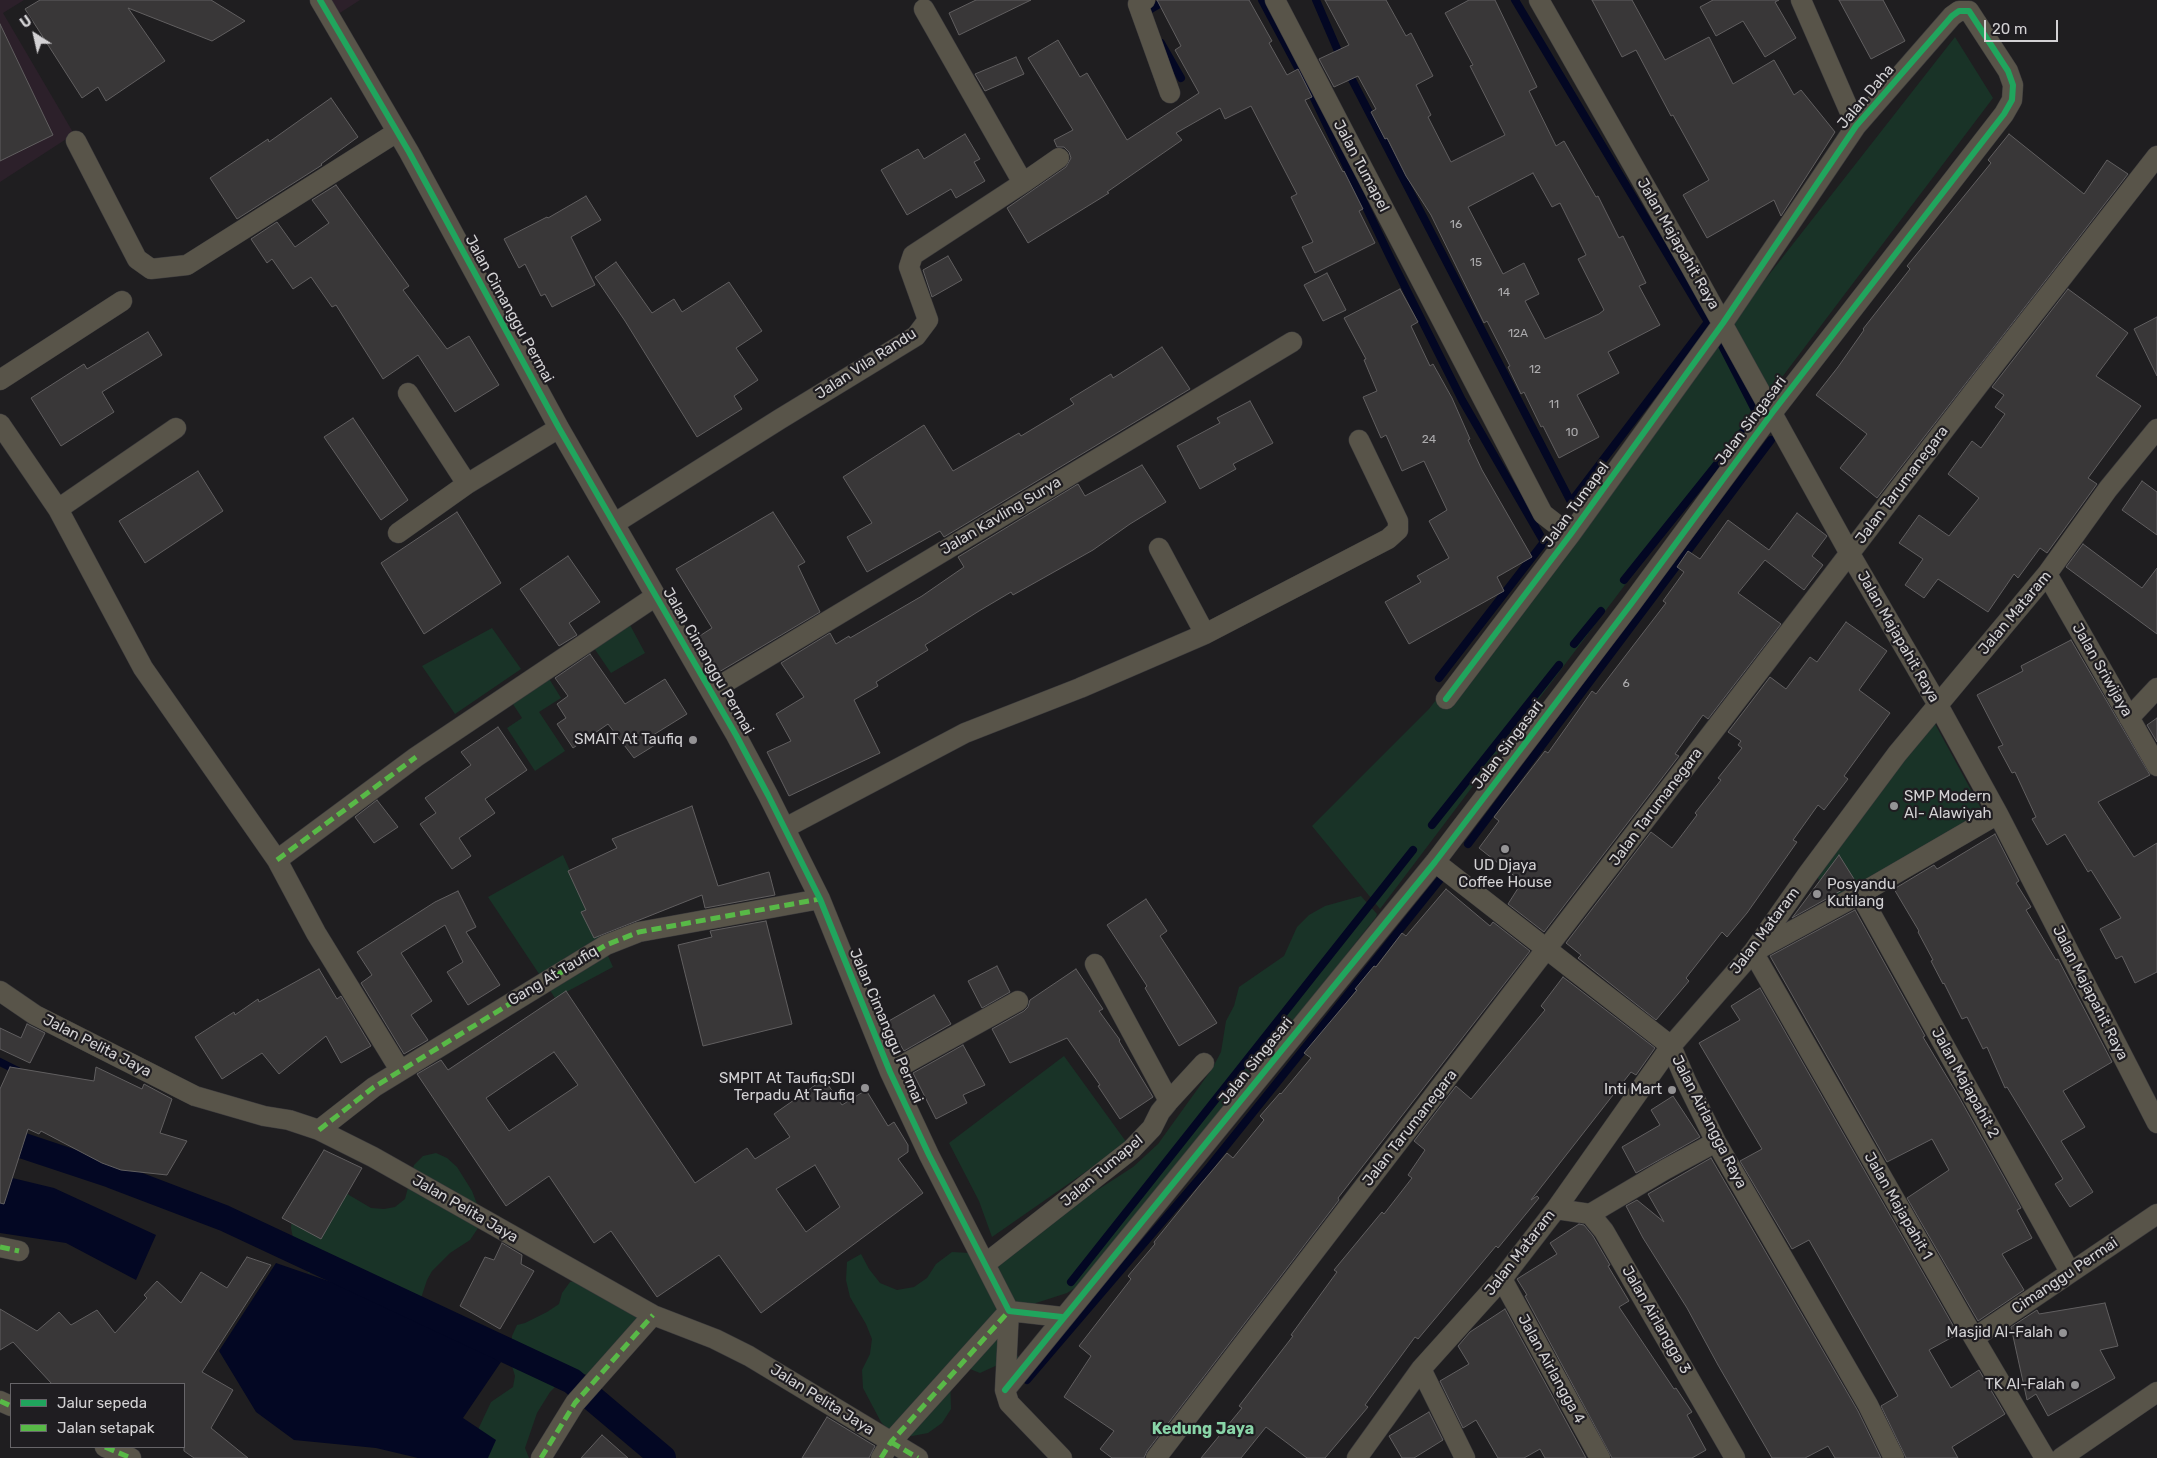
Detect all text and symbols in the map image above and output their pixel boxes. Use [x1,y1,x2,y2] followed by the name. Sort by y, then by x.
[10,10,60,60] north arrow
[1987,10,2061,42] scale bar
[17,12,35,32] text: U
[1992,20,2027,38] text: 20 m
[1834,61,1898,133] street label: Jalan Daha
[1329,117,1393,215] street label: Jalan Tumapel
[1633,175,1723,313] street label: Jalan Majapahit Raya
[1450,218,1462,232] house number: 16
[461,232,557,386] street label: Jalan Cimanggu Permai
[1470,256,1482,270] house number: 15
[1498,286,1510,300] house number: 14
[812,325,920,403] street label: Jalan Vila Randu
[1508,327,1528,341] house number: 12A
[1529,363,1541,377] house number: 12
[1712,373,1790,469] street label: Jalan Singasari
[1549,398,1559,412] house number: 11
[1852,423,1952,547] street label: Jalan Tarumanegara
[1566,426,1578,440] house number: 10
[1422,433,1436,447] house number: 24
[1539,459,1613,551] street label: Jalan Tumapel
[938,473,1064,559] street label: Jalan Kavling Surya
[1975,567,2055,659] street label: Jalan Mataram
[1853,568,1943,706] street label: Jalan Majapahit Raya
[659,585,757,737] street label: Jalan Cimanggu Permai
[2068,620,2136,720] street label: Jalan Sriwijaya
[1622,677,1630,691] house number: 6
[1469,697,1547,793] street label: Jalan Singasari
[574,731,683,749] place label: SMAIT At Taufiq
[687,734,699,746] marker: SMAIT At Taufiq
[1606,745,1706,869] street label: Jalan Tarumanegara
[1904,788,1992,823] place label: SMP Modern Al- Alawiyah
[1888,800,1900,812] marker: SMP Modern Al- Alawiyah
[1499,843,1511,855] marker: UD Djaya Coffee House
[1458,857,1552,892] place label: UD Djaya Coffee House
[1827,876,1896,911] place label: Posyandu Kutilang
[1727,884,1803,978] street label: Jalan Mataram
[1811,888,1823,900] marker: Posyandu Kutilang
[2048,923,2132,1063] street label: Jalan Majapahit Raya
[505,942,601,1010] street label: Gang At Taufiq
[845,946,927,1106] street label: Jalan Cimanggu Permai
[40,1011,154,1081] street label: Jalan Pelita Jaya
[1215,1014,1297,1108] street label: Jalan Singasari
[1927,1025,2003,1141] street label: Jalan Majapahit 2
[1668,1052,1750,1192] street label: Jalan Airlangga Raya
[1359,1066,1461,1190] street label: Jalan Tarumanegara
[719,1070,855,1105] place label: SMPIT At Taufiq;SDI Terpadu At Taufiq
[1604,1081,1662,1099] place label: Inti Mart
[859,1082,871,1094] marker: SMPIT At Taufiq;SDI Terpadu At Taufiq
[1666,1084,1678,1096] marker: Inti Mart
[1057,1131,1147,1211] street label: Jalan Tumapel
[1860,1149,1936,1263] street label: Jalan Majapahit 1
[409,1171,521,1247] street label: Jalan Pelita Jaya
[1481,1207,1559,1299] street label: Jalan Mataram
[2009,1234,2121,1318] street label: Cimanggu Permai
[1618,1263,1694,1377] street label: Jalan Airlangga 3
[1514,1311,1588,1427] street label: Jalan Airlangga 4
[1947,1324,2053,1342] place label: Masjid Al-Falah
[2057,1327,2069,1339] marker: Masjid Al-Falah
[767,1361,877,1439] street label: Jalan Pelita Jaya
[1985,1376,2065,1394] place label: TK Al-Falah
[2069,1379,2081,1391] marker: TK Al-Falah
[10,1383,185,1448] legend
[57,1394,147,1412] text: Jalur sepeda
[57,1419,155,1437] text: Jalan setapak
[1152,1419,1254,1439] district label: Kedung Jaya

